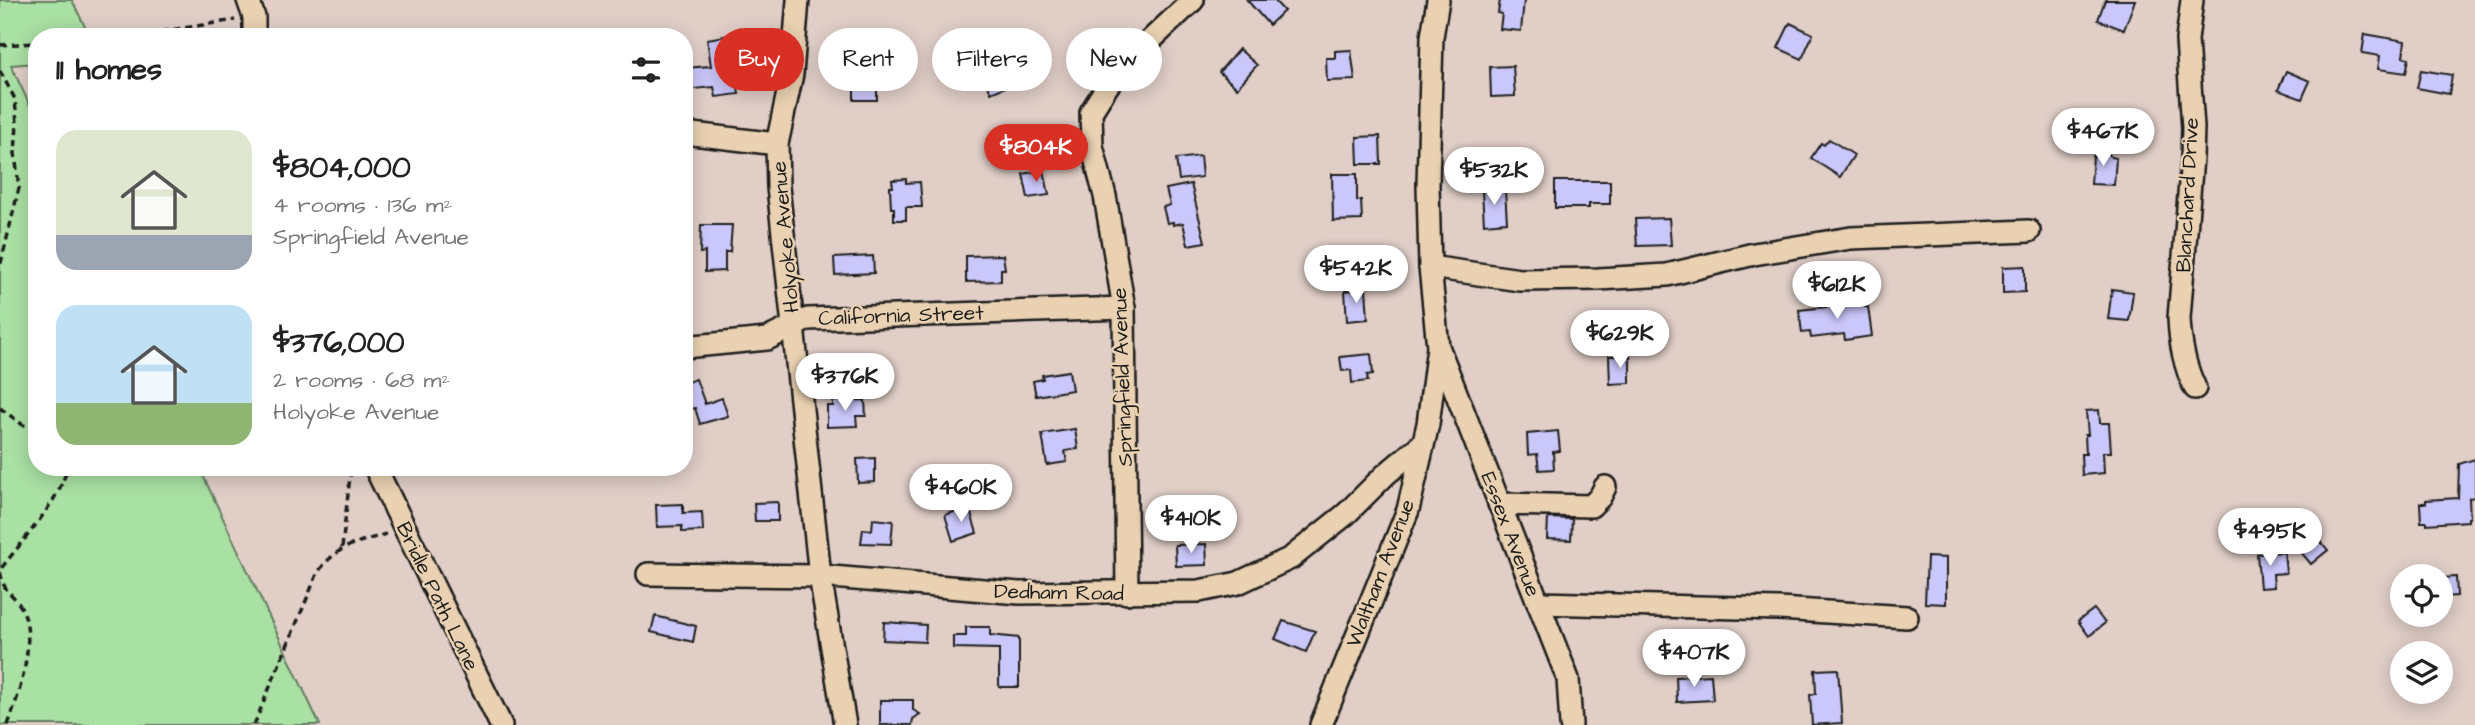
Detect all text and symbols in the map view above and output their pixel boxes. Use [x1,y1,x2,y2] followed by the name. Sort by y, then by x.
[714,28,804,91] chip: Buy
[818,28,918,91] chip: Rent
[932,28,1052,91] chip: Filters
[1066,28,1162,91] chip: New
[56,49,162,91] text: 11 homes
[627,51,665,89] icon: filters
[2054,108,2152,168] pin: $467K
[2068,115,2138,147] text: $467K
[2169,117,2206,273] street label: Blanchard Drive
[987,124,1085,184] pin: $804K
[1000,131,1072,163] text: $804K
[273,147,411,189] text: $804,000
[1445,148,1543,207] pin: $532K
[1460,154,1528,186] text: $532K
[112,158,196,242] icon: home
[764,160,809,314] street label: Holyoke Avenue
[273,189,452,221] text: 4 rooms · 136 m²
[273,221,469,253] text: Springfield Avenue
[1307,246,1405,305] pin: $542K
[1320,252,1392,284] text: $542K
[1788,262,1886,321] pin: $612K
[1808,268,1866,300] text: $612K
[1105,287,1142,467] street label: Springfield Avenue
[818,298,985,333] street label: California Street
[1571,310,1669,370] pin: $629K
[1586,317,1654,349] text: $629K
[273,322,404,364] text: $376,000
[112,333,196,417] icon: home
[796,354,894,413] pin: $376K
[811,360,879,392] text: $376K
[273,364,450,396] text: 2 rooms · 68 m²
[273,396,440,428] text: Holyoke Avenue
[912,464,1010,524] pin: $460K
[1473,468,1548,601] street label: Essex Avenue
[925,471,997,503] text: $460K
[1339,495,1422,651] street label: Waltham Avenue
[1142,496,1240,555] pin: $410K
[1161,502,1221,534] text: $410K
[2221,508,2319,568] pin: $495K
[2234,515,2306,547] text: $495K
[389,517,486,675] street label: Bridle Path Lane
[2390,564,2453,704] map controls
[2390,564,2453,627] button: locate
[994,577,1124,608] street label: Dedham Road
[1645,630,1743,689] pin: $407K
[1658,636,1730,668] text: $407K
[2390,641,2453,704] button: layers

